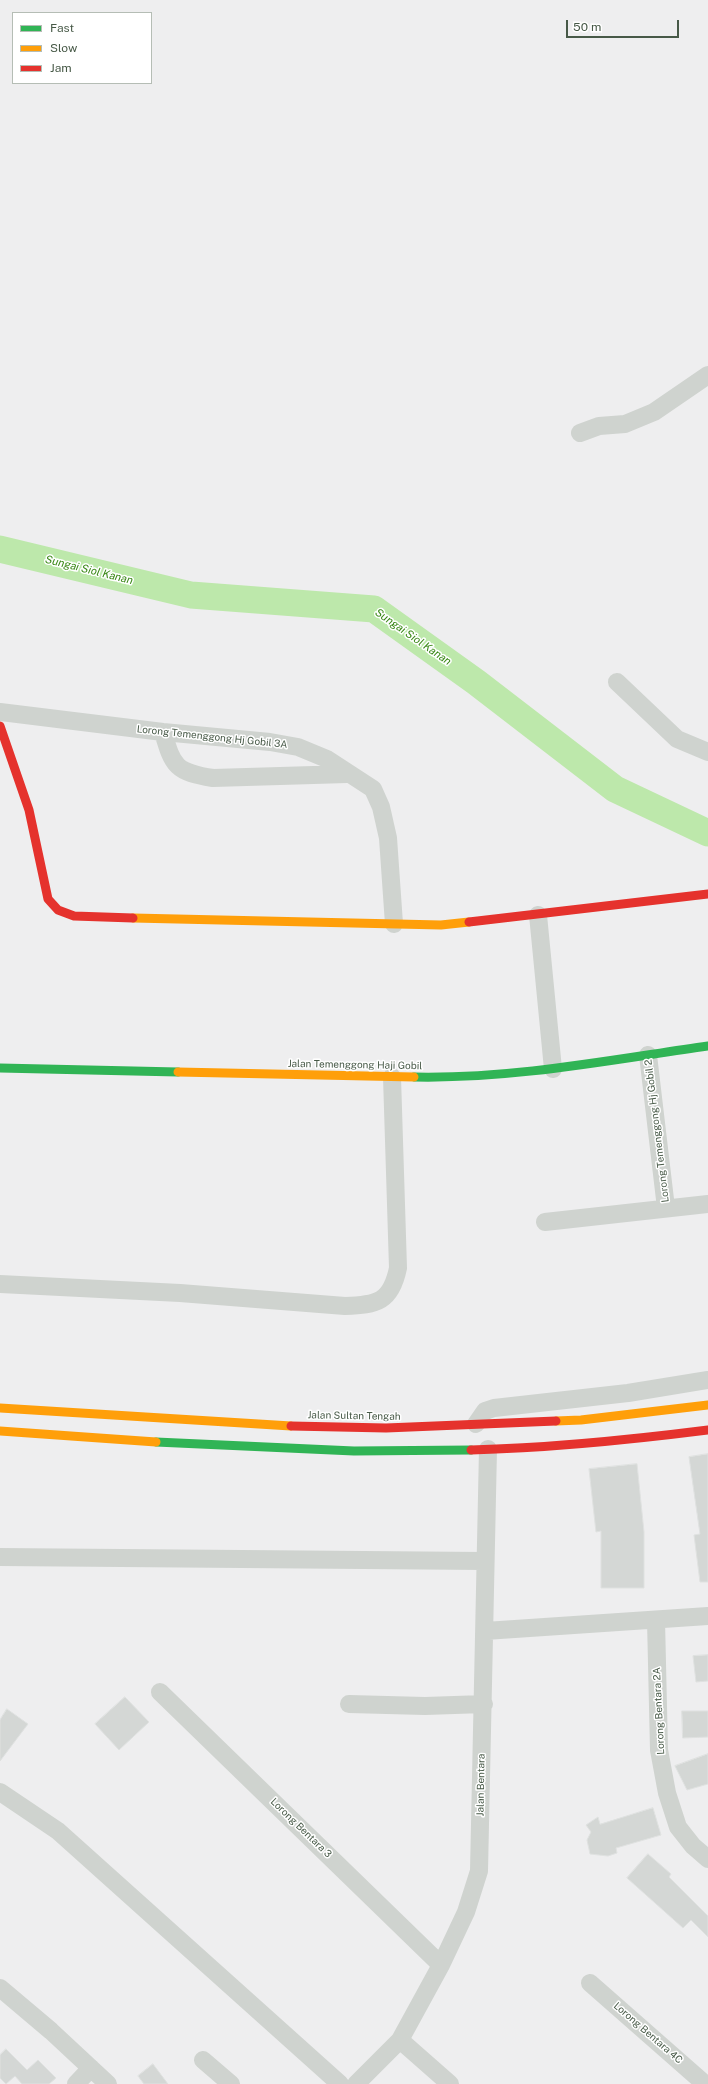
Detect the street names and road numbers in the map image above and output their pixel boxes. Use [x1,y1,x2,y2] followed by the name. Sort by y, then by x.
[136,723,288,751] street label: Lorong Temenggong Hj Gobil 3A
[288,1058,422,1072] street label: Jalan Temenggong Haji Gobil
[642,1059,672,1203] street label: Lorong Temenggong Hj Gobil 2
[307,1409,401,1423] street label: Jalan Sultan Tengah
[651,1667,667,1755] street label: Lorong Bentara 2A
[474,1754,488,1816] street label: Jalan Bentara
[268,1796,334,1860] street label: Lorong Bentara 3
[611,2000,685,2066] street label: Lorong Bentara 4C

